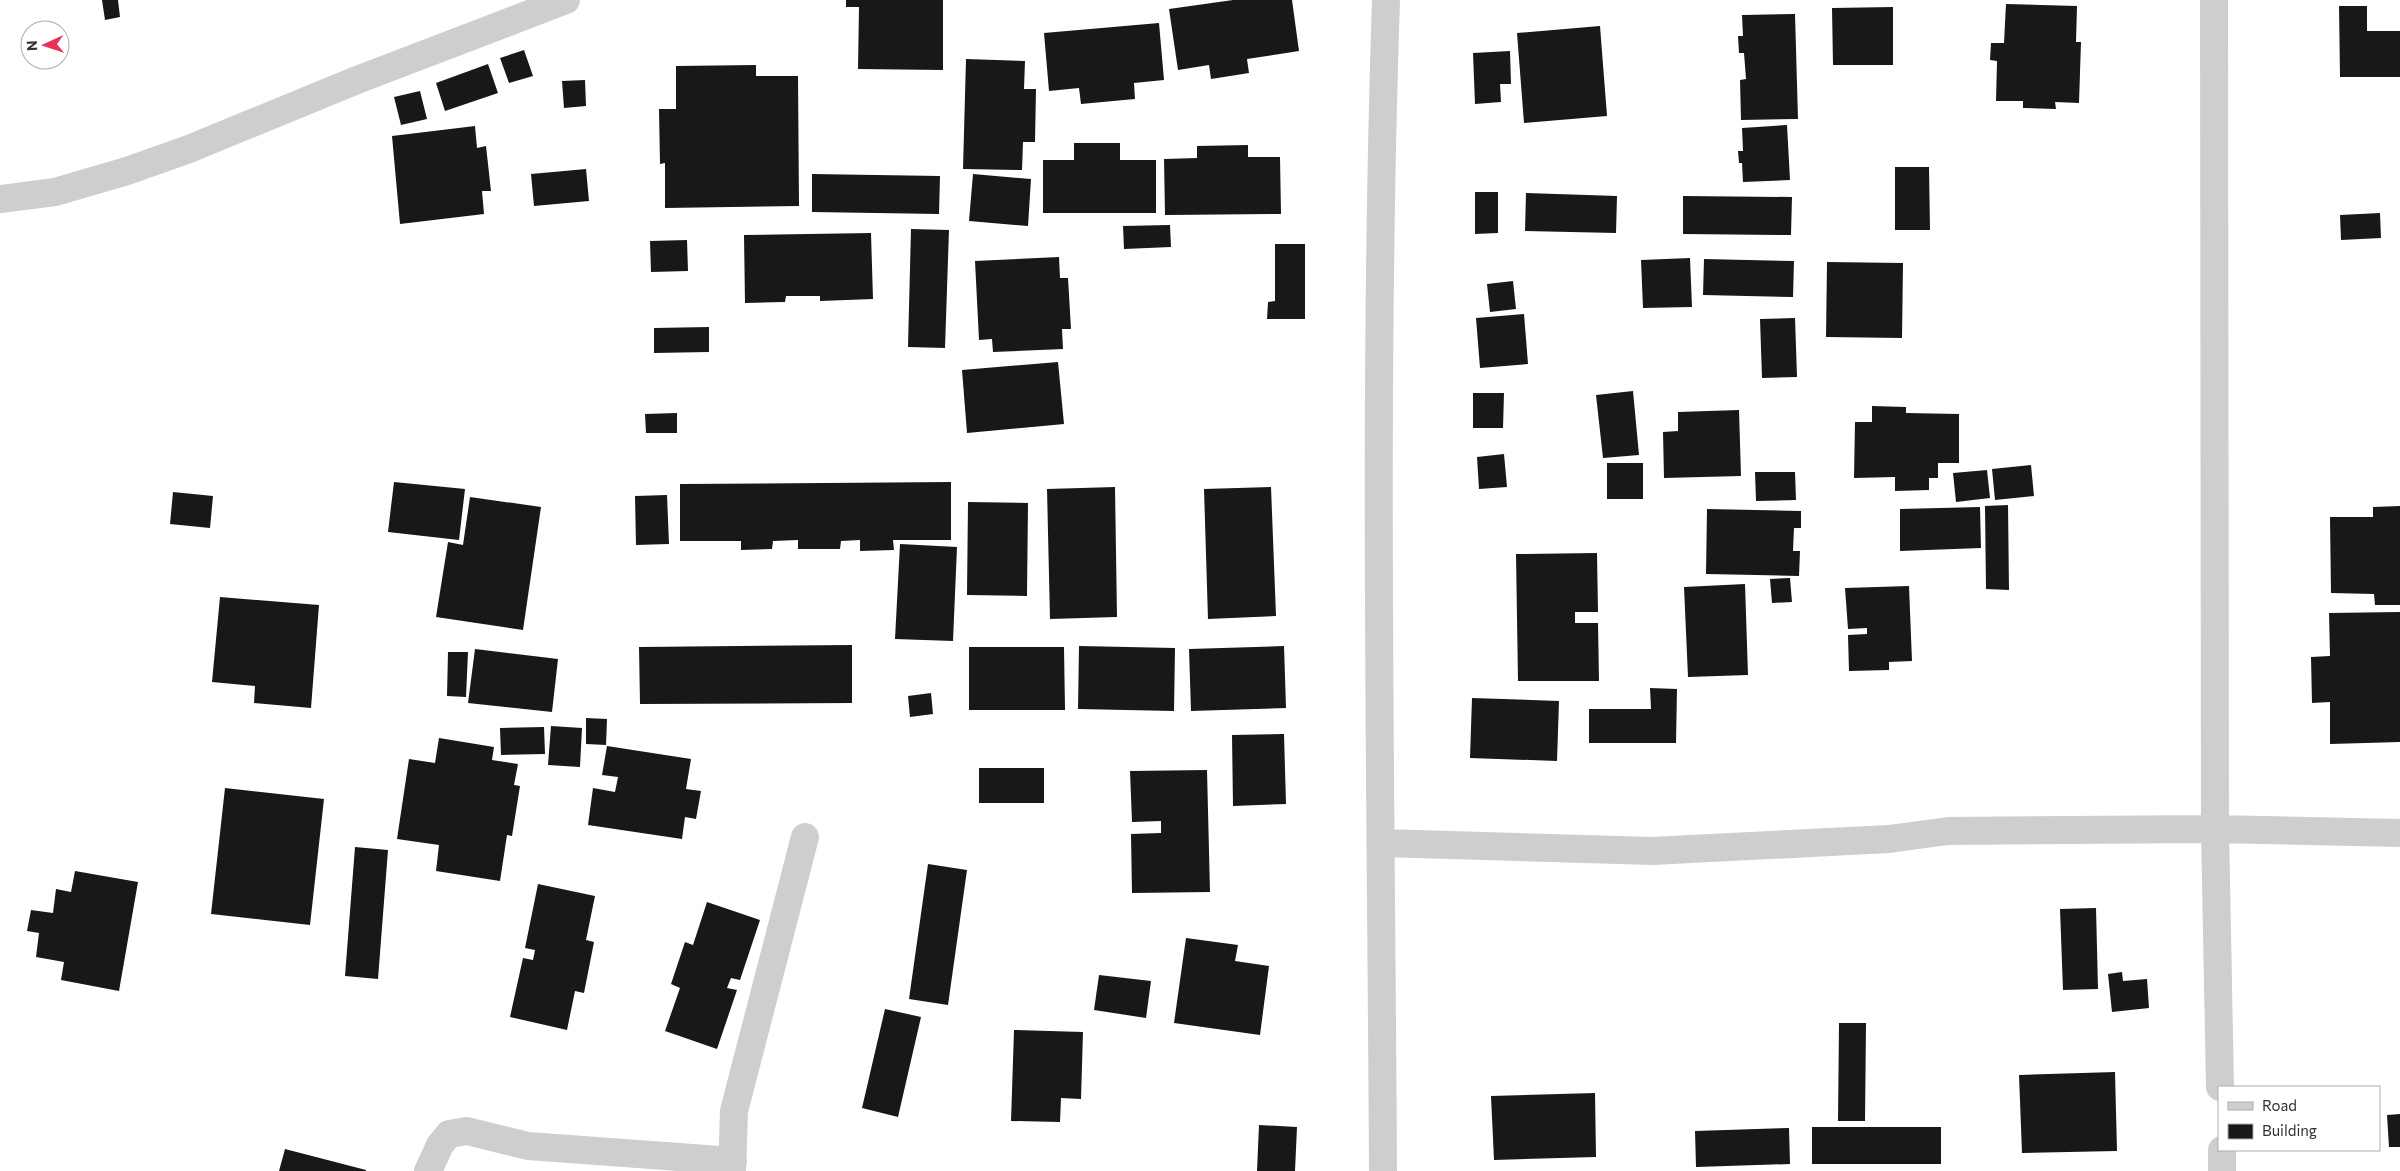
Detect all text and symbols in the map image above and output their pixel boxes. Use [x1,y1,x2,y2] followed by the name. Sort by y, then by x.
[20,20,70,70] north arrow
[23,40,40,51] text: N
[2218,1086,2380,1151] legend
[2262,1096,2297,1114] text: Road
[2262,1121,2317,1139] text: Building

